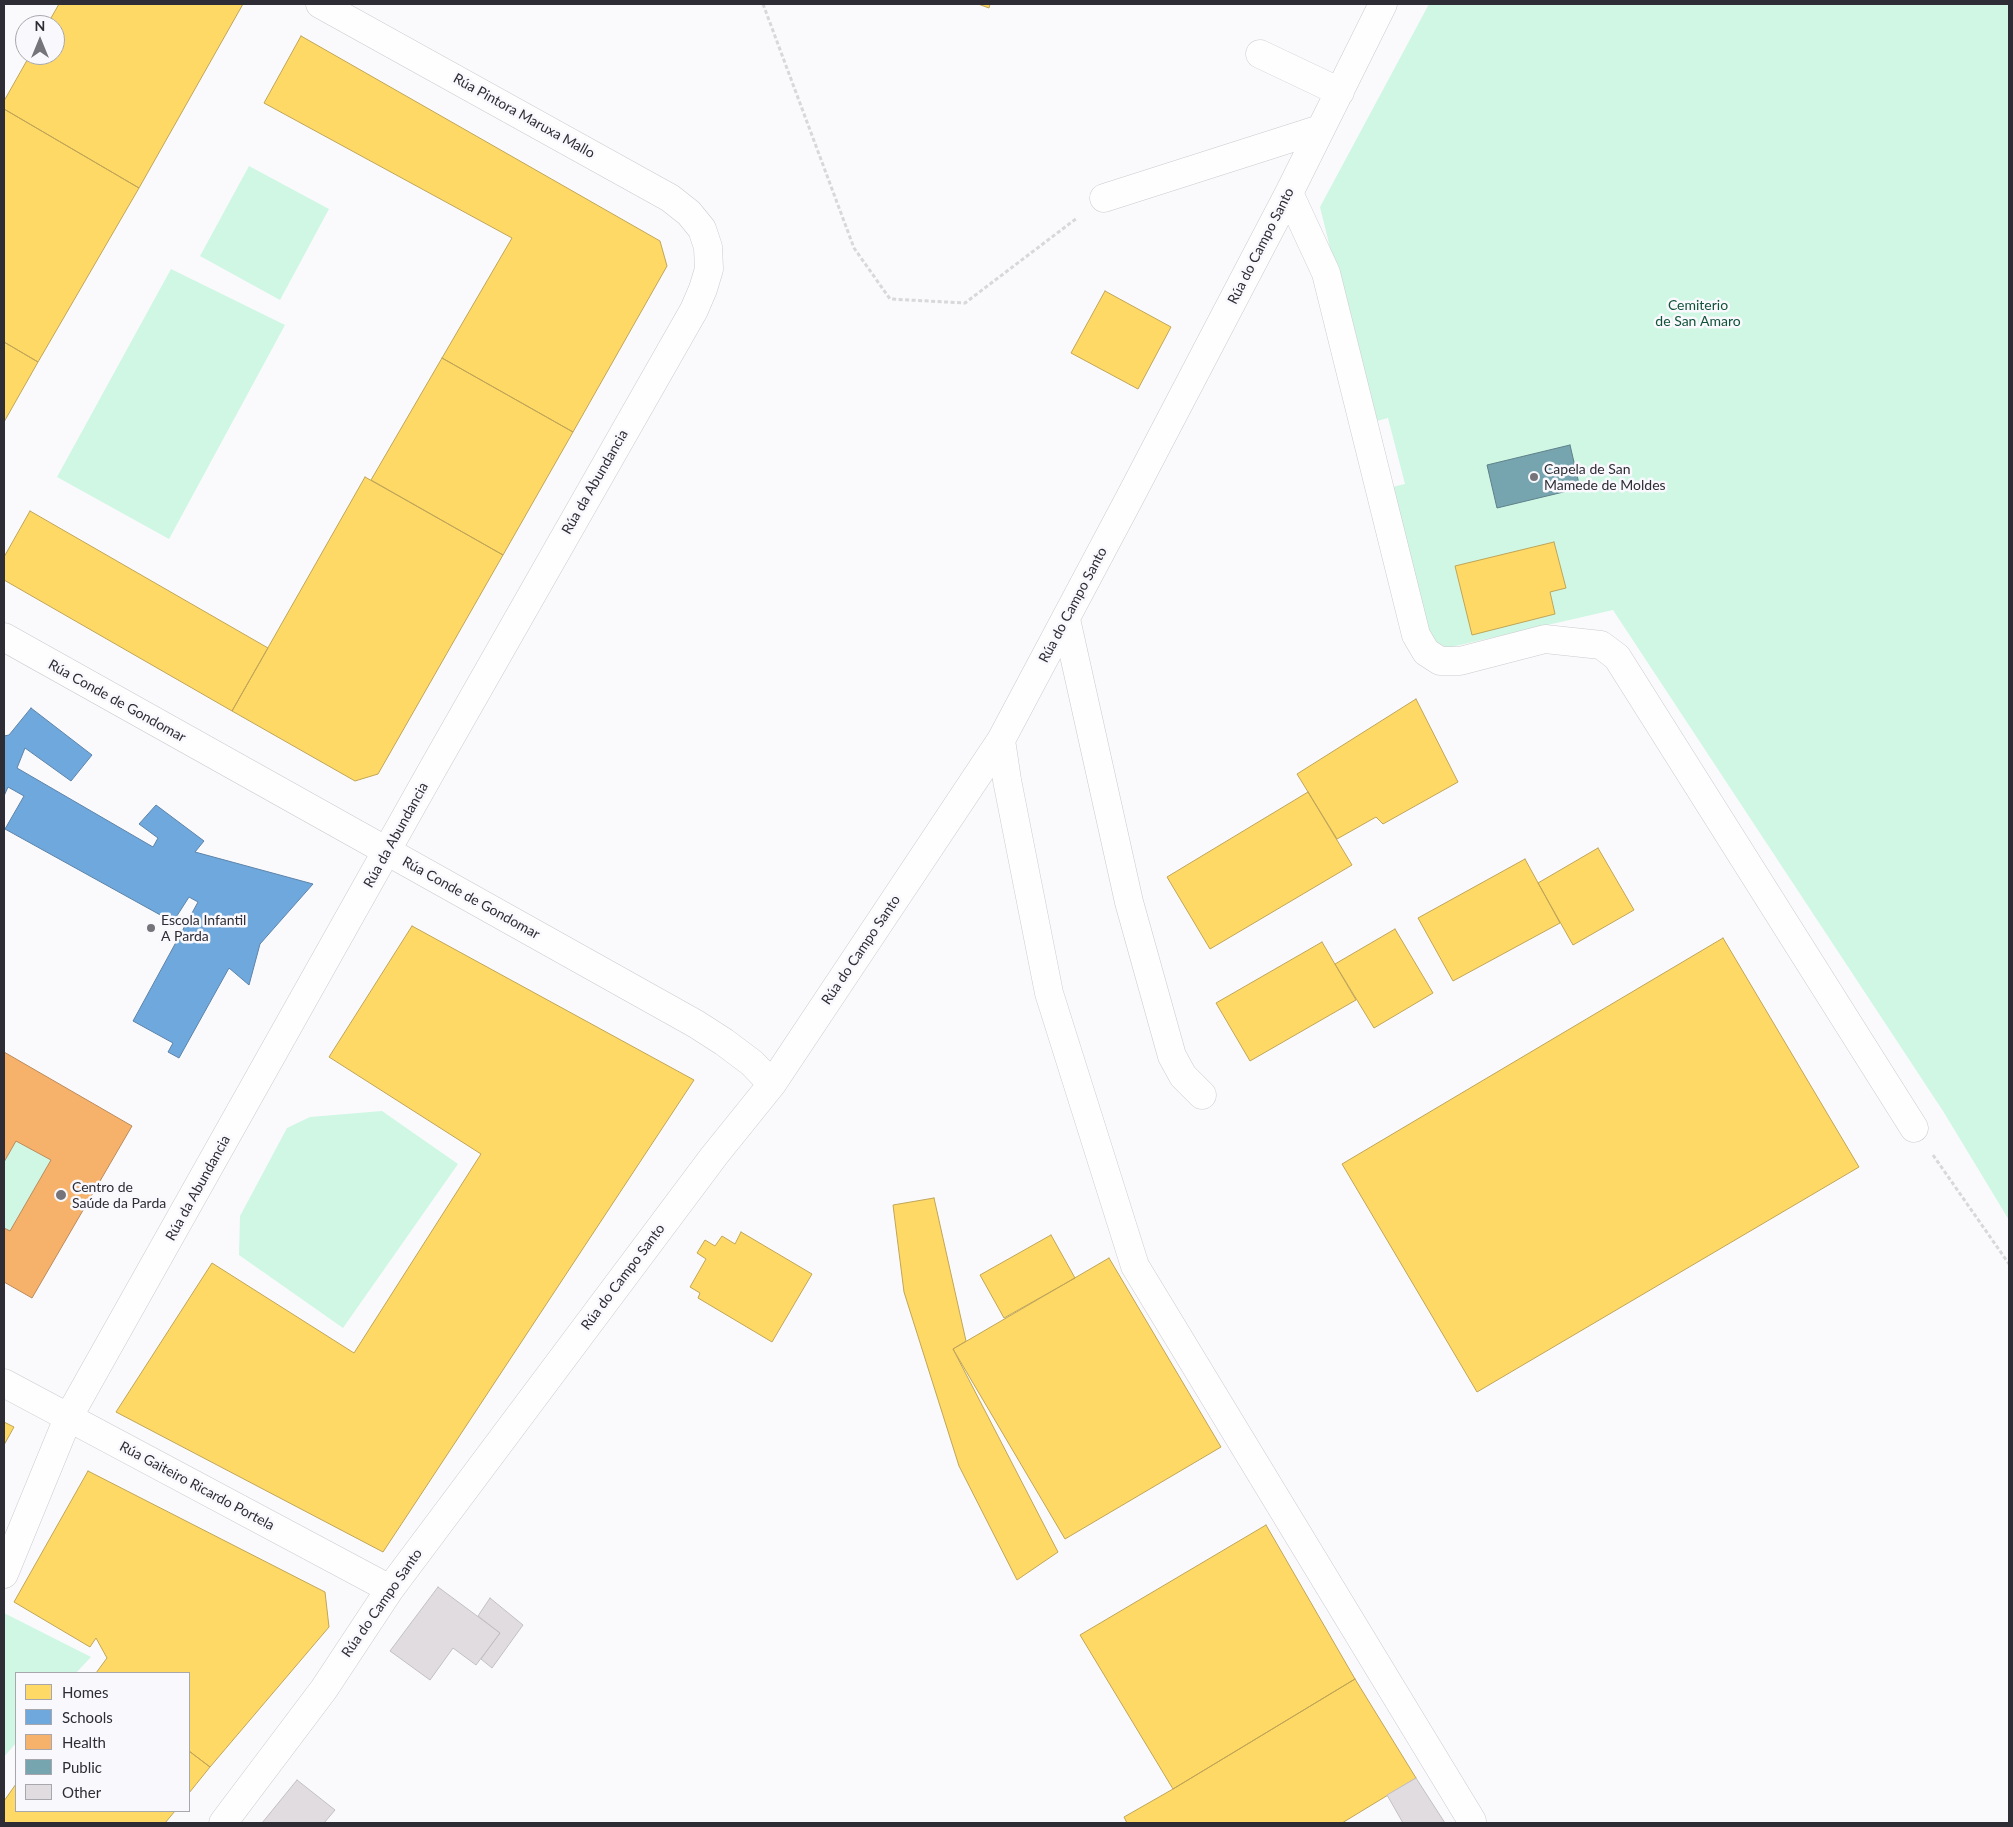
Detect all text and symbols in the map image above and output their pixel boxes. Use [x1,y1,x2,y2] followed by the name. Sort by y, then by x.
[15,15,65,65] north arrow
[35,17,45,34] text: N
[450,70,598,162] street label: Rúa Pintora Maruxa Mallo
[1224,185,1298,307] street label: Rúa do Campo Santo
[1655,297,1741,330] park label: Cemiterio de San Amaro
[558,427,632,537] street label: Rúa da Abundancia
[1544,461,1666,494] place label: Capela de San Mamede de Moldes
[1528,471,1540,483] marker: Capela de San Mamede de Moldes
[1035,544,1111,666] street label: Rúa do Campo Santo
[45,656,189,746] street label: Rúa Conde de Gondomar
[360,779,432,891] street label: Rúa da Abundancia
[399,853,543,943] street label: Rúa Conde de Gondomar
[818,892,904,1008] street label: Rúa do Campo Santo
[161,912,246,944] place label: Escola Infantil A Parda
[145,922,157,934] marker: Escola Infantil A Parda
[162,1132,234,1244] street label: Rúa da Abundancia
[72,1179,166,1212] place label: Centro de Saúde da Parda
[54,1188,68,1202] marker: Centro de Saúde da Parda
[578,1221,668,1333] street label: Rúa do Campo Santo
[117,1438,277,1534] street label: Rúa Gaiteiro Ricardo Portela
[338,1546,426,1660] street label: Rúa do Campo Santo
[15,1672,190,1812] legend
[62,1683,108,1701] text: Homes
[62,1708,113,1726] text: Schools
[62,1733,106,1751] text: Health
[62,1758,102,1776] text: Public
[62,1783,101,1801] text: Other

